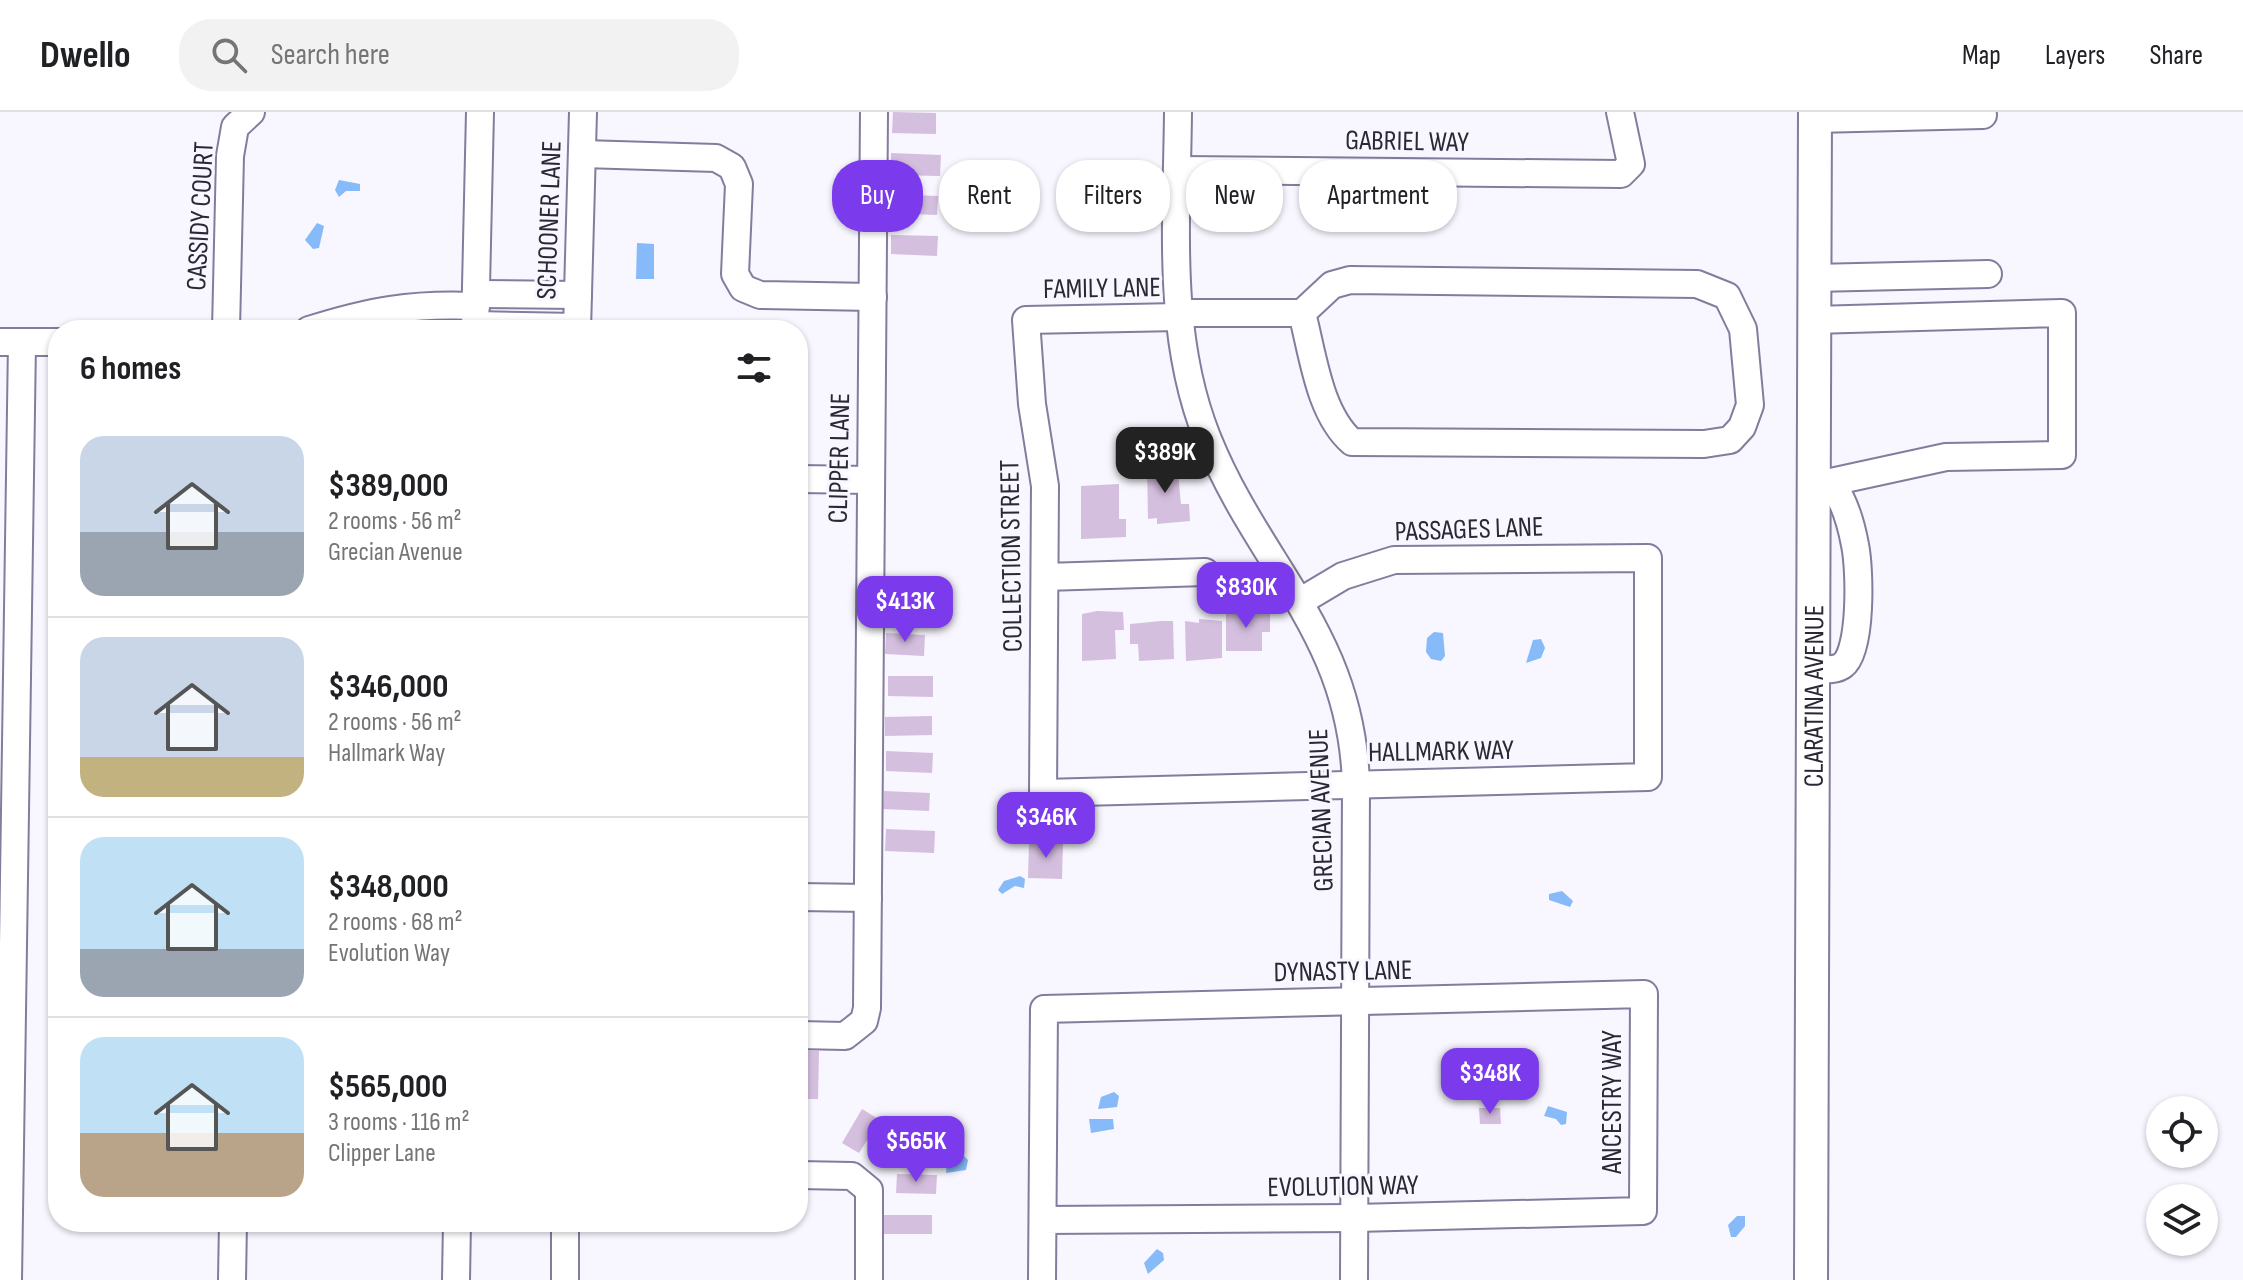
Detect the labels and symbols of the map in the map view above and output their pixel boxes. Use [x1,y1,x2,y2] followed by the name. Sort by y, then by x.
[1345,124,1469,159] street label: GABRIEL WAY
[530,140,569,300] street label: SCHOONER LANE
[180,141,221,291] street label: CASSIDY COURT
[1043,271,1161,306] street label: FAMILY LANE
[822,392,857,524] street label: CLIPPER LANE
[1109,427,1221,495] pin: $389K
[993,459,1030,653] street label: COLLECTION STREET
[1394,510,1544,549] street label: PASSAGES LANE
[1190,562,1302,630] pin: $830K
[849,576,961,644] pin: $413K
[1798,605,1831,787] street label: CLARATINA AVENUE
[1302,728,1341,892] street label: GRECIAN AVENUE
[1368,734,1514,769] street label: HALLMARK WAY
[990,792,1102,860] pin: $346K
[1273,954,1413,989] street label: DYNASTY LANE
[1596,1030,1629,1175] street label: ANCESTRY WAY
[1434,1048,1546,1116] pin: $348K
[860,1116,972,1184] pin: $565K
[1267,1169,1419,1204] street label: EVOLUTION WAY

